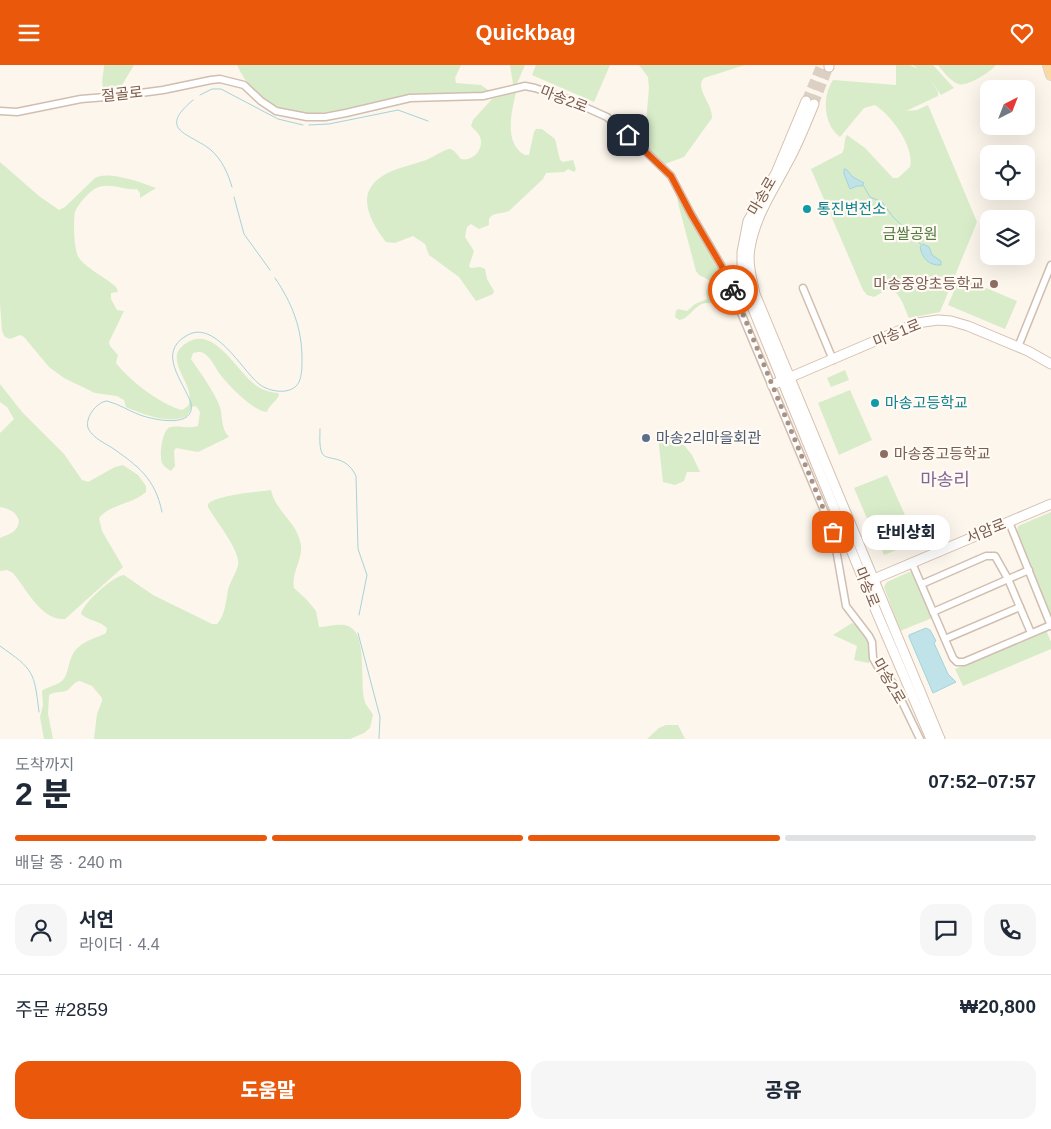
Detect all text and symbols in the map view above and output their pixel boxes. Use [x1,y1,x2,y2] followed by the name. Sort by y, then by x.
[15,19,43,47] icon: menu
[1008,19,1036,47] icon: heart
[475,20,576,45] text: Quickbag
[980,80,1035,135] north arrow
[980,80,1035,265] map controls
[538,82,590,115] street label: 마송2로
[100,83,143,104] street label: 절골로
[607,114,649,156] pin
[614,121,642,149] icon: home
[980,145,1035,200] button: locate
[744,174,779,218] street label: 마송로
[817,200,886,217] place label: 통진변전소
[801,203,813,215] marker: 통진변전소
[980,210,1035,265] button: layers
[882,225,938,242] park label: 금쌀공원
[708,265,758,315] courier
[874,275,984,292] place label: 마송중앙초등학교
[719,276,747,304] icon: bike
[988,278,1000,290] marker: 마송중앙초등학교
[871,315,923,350] street label: 마송1로
[885,394,968,411] place label: 마송고등학교
[869,397,881,409] marker: 마송고등학교
[656,429,761,446] place label: 마송2리마을회관
[640,432,652,444] marker: 마송2리마을회관
[894,445,991,462] place label: 마송중고등학교
[878,448,890,460] marker: 마송중고등학교
[920,470,970,490] district label: 마송리
[812,511,854,553] pin
[863,515,950,549] callout: 단비상회
[963,515,1008,546] street label: 서암로
[819,518,847,546] icon: bag
[877,524,935,541] text: 단비상회
[852,564,883,609] street label: 마송로
[870,655,909,707] street label: 마송2로
[15,756,74,773] text: 도착까지
[928,771,1036,792] text: 07:52–07:57
[15,776,71,812] text: 2 분
[15,854,122,871] text: 배달 중 · 240 m
[15,904,67,956] button: person
[920,904,972,956] button: chat
[984,904,1036,956] button: phone
[79,909,114,930] text: 서연
[79,936,160,953] text: 라이더 · 4.4
[960,996,1036,1017] text: ₩20,800
[15,999,108,1020] text: 주문 #2859
[15,1061,521,1119] button: 도움말
[531,1061,1036,1119] button: 공유

